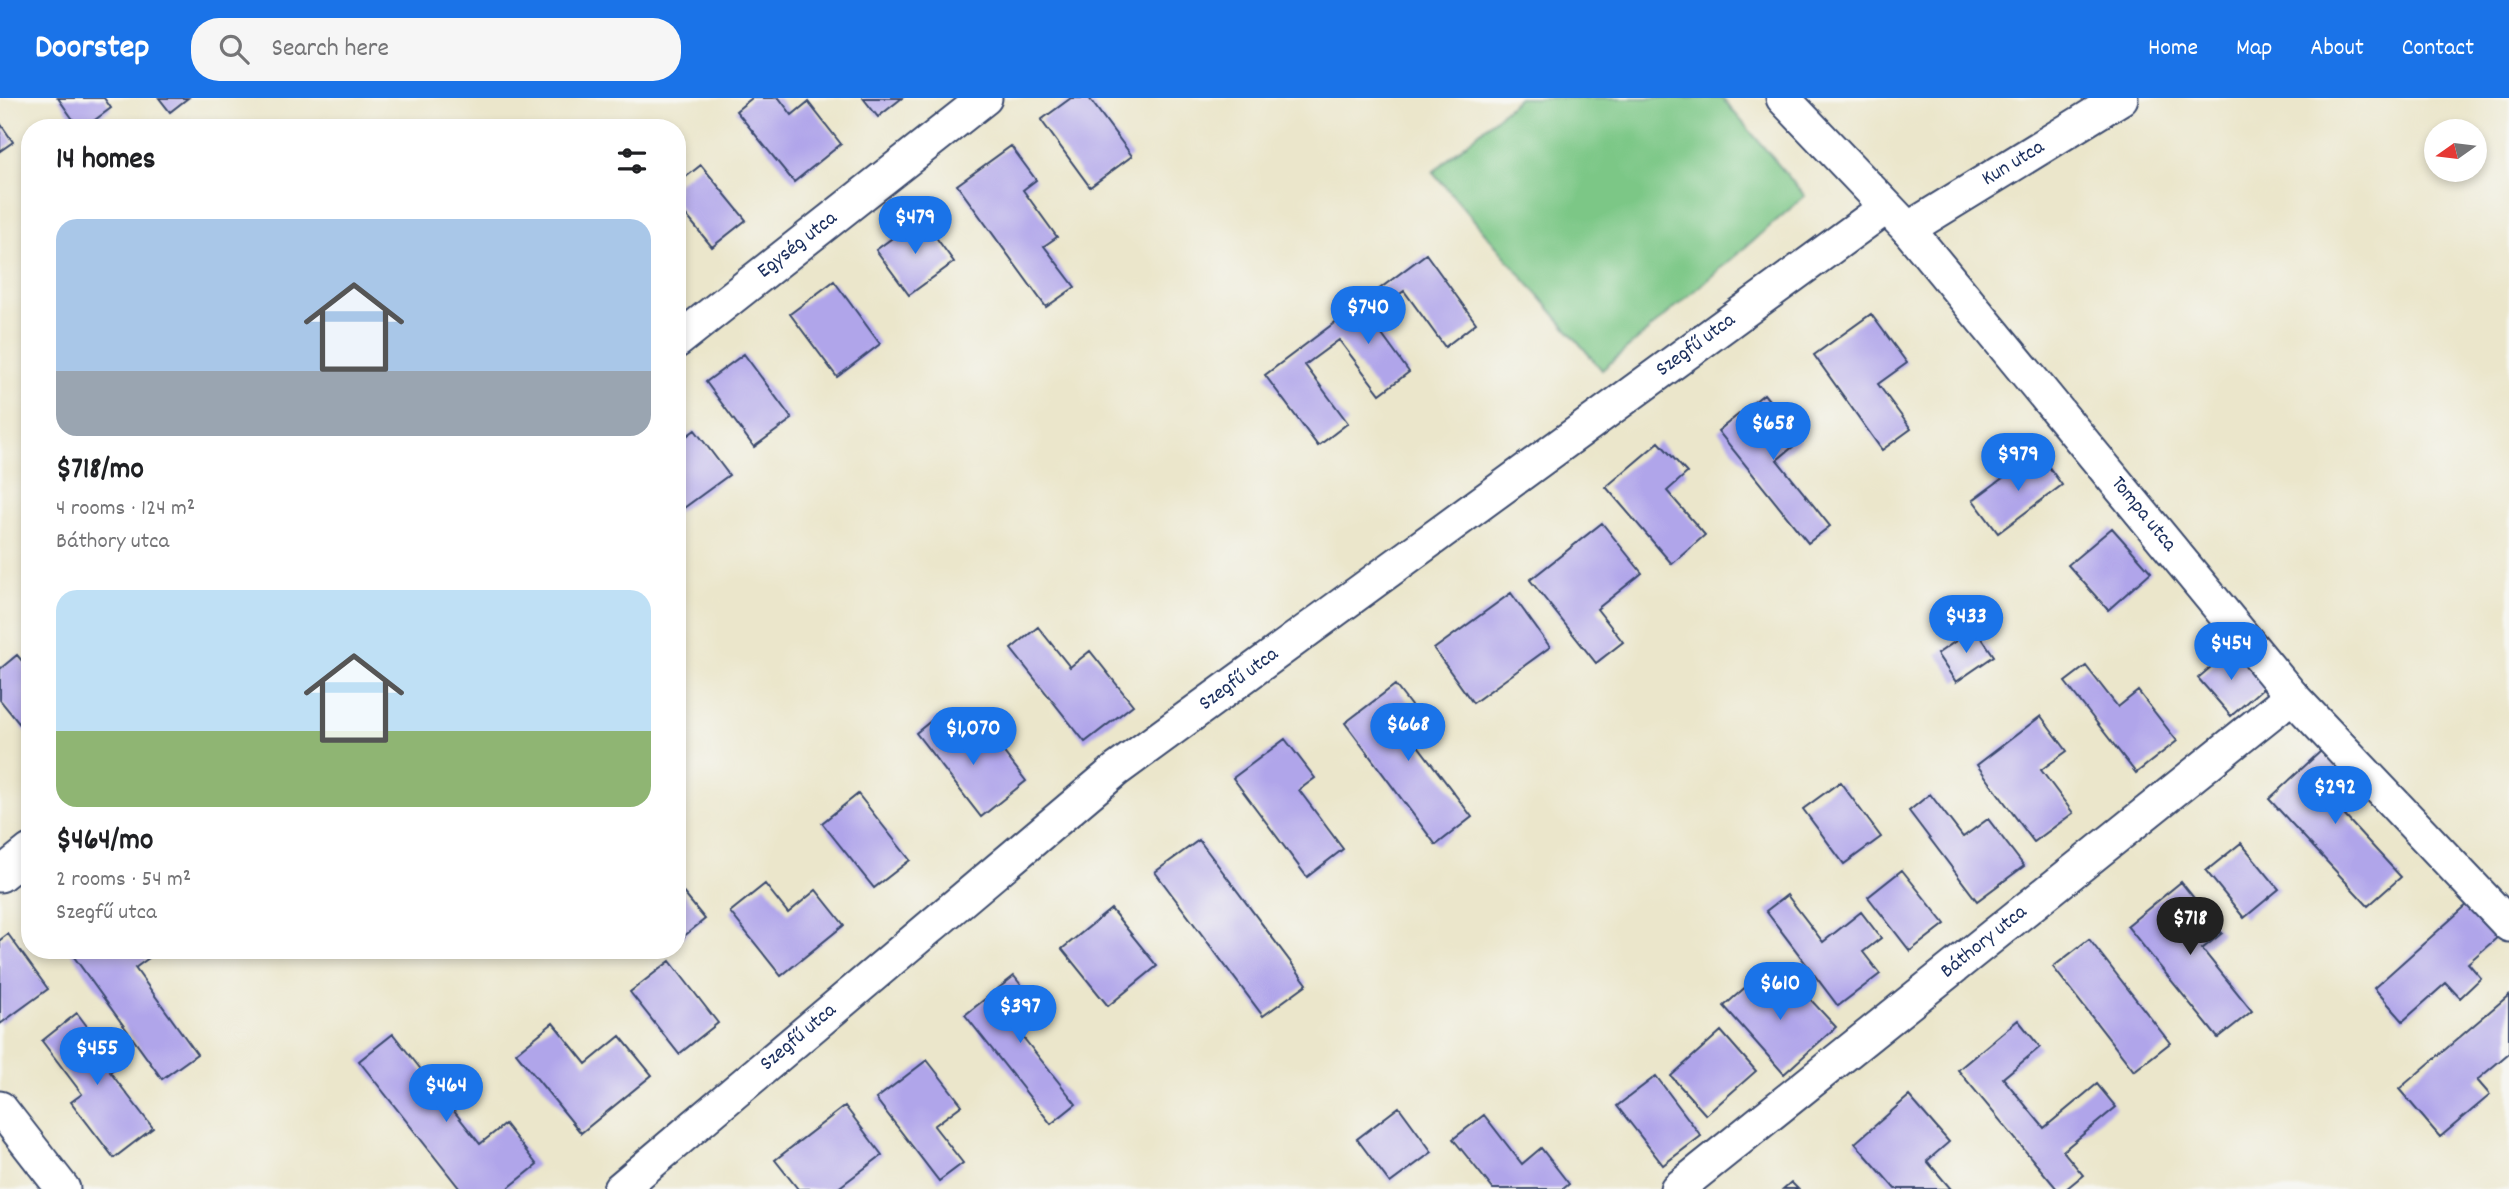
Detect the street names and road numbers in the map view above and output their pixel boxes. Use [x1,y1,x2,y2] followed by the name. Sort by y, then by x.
[1977,133,2052,195] street label: Kun utca
[752,204,845,287] street label: Egység utca
[1650,306,1743,385] street label: Szegfű utca
[2103,471,2184,560] street label: Tompa utca
[1193,640,1286,719] street label: Szegfű utca
[1935,898,2035,987] street label: Báthory utca
[754,996,844,1079] street label: Szegfű utca

